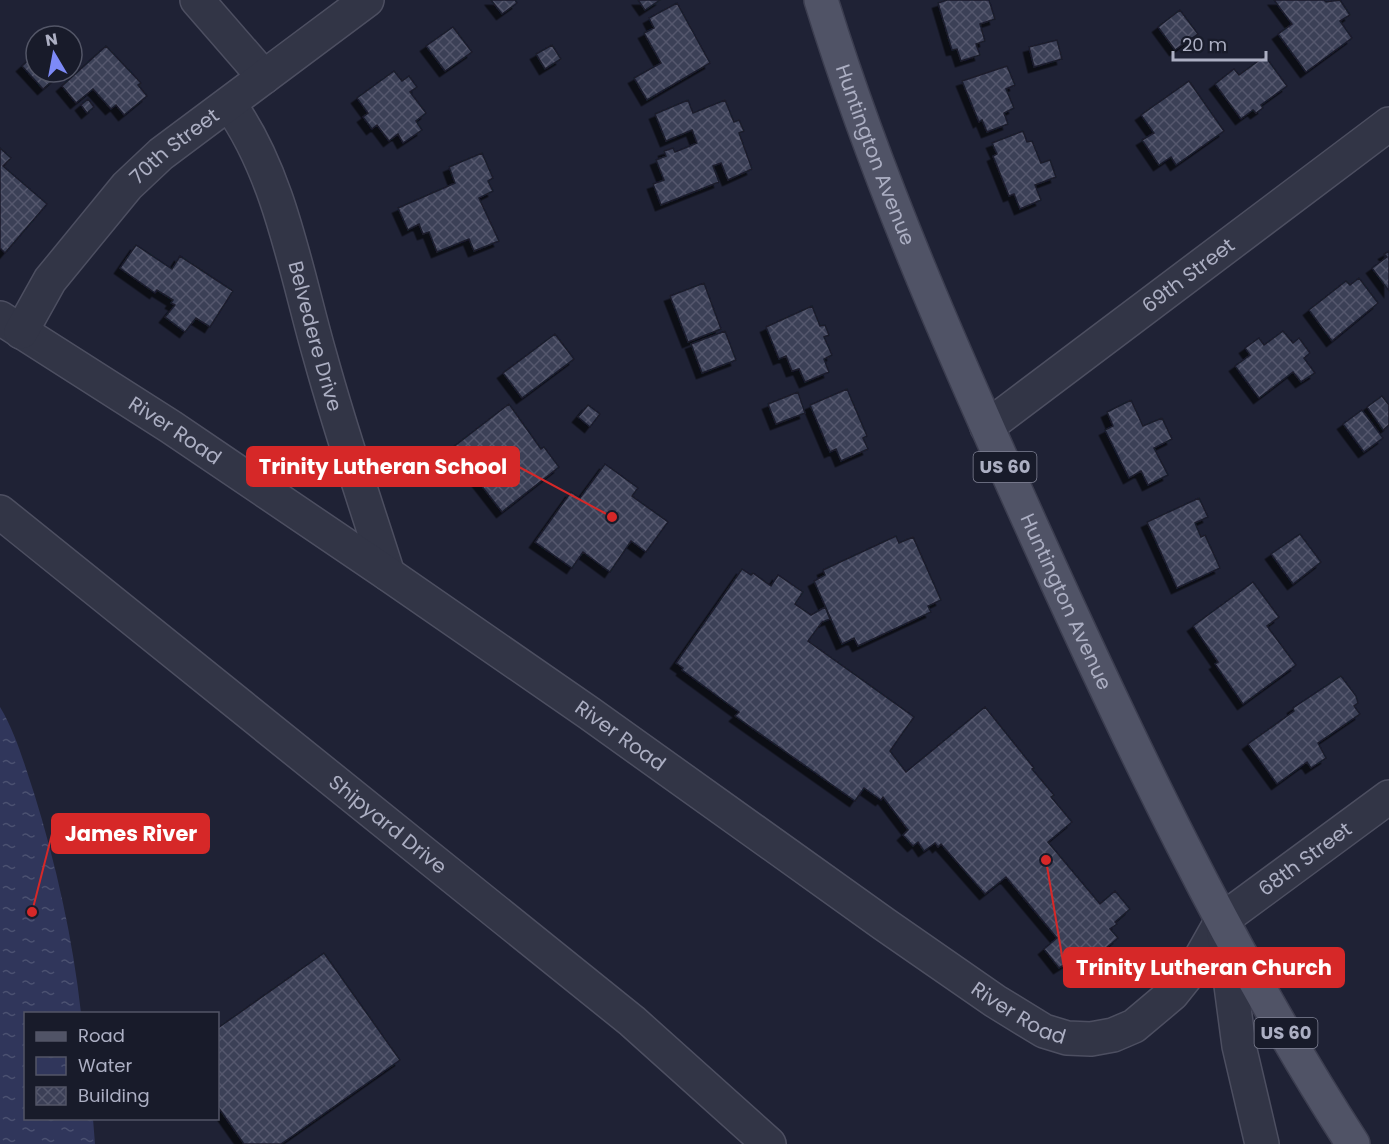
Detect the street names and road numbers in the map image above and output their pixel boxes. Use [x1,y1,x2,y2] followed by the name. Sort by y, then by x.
[829,60,922,249] street label: Huntington Avenue
[123,101,225,191] street label: 70th Street
[1136,231,1240,319] street label: 69th Street
[281,258,349,415] street label: Belvedere Drive
[123,390,227,471] street label: River Road
[974,452,1036,482] road number: US 60
[1014,509,1119,694] street label: Huntington Avenue
[569,693,672,778] street label: River Road
[323,768,453,881] street label: Shipyard Drive
[1253,815,1357,903] street label: 68th Street
[966,975,1069,1051] street label: River Road
[1254,1018,1318,1048] road number: US 60

